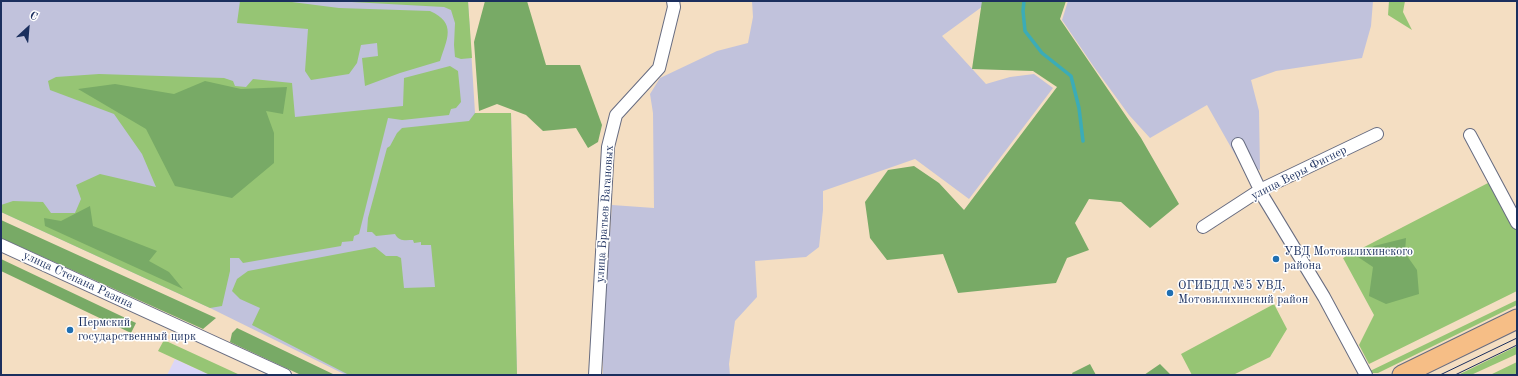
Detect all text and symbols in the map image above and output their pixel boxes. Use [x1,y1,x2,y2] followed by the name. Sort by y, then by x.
[8,8,48,48] north arrow
[28,10,39,23] text: С
[1249,143,1349,203] street label: улица Веры Фигнер
[593,145,617,283] street label: улица Братьев Вагановых
[1284,245,1413,273] place label: УВД Мотовилихинского района
[21,248,135,312] street label: улица Степана Разина
[1271,254,1281,264] marker: УВД Мотовилихинского района
[1178,279,1308,307] place label: ОГИБДД №5 УВД, Мотовилихинский район
[1165,288,1175,298] marker: ОГИБДД №5 УВД, Мотовилихинский район
[78,316,196,344] place label: Пермский государственный цирк
[65,325,75,335] marker: Пермский государственный цирк

